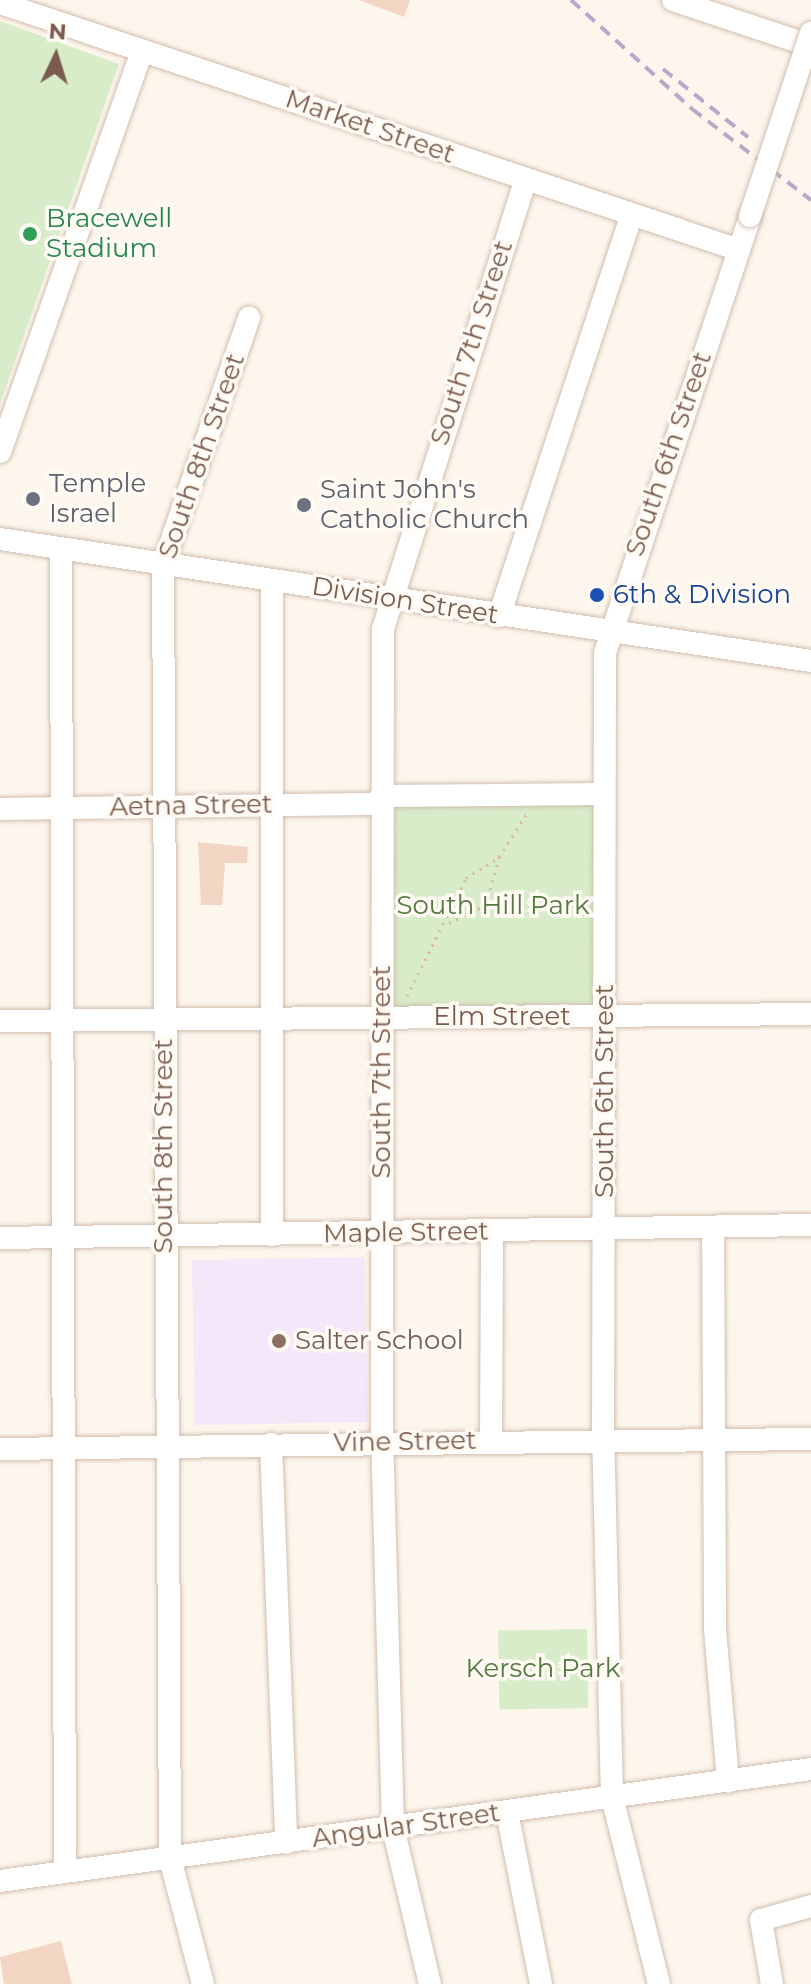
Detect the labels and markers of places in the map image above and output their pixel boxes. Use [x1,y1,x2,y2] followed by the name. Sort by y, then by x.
[46,203,172,264] place label: Bracewell Stadium
[21,225,39,243] marker: Bracewell Stadium
[49,468,146,530] place label: Temple Israel
[320,474,529,536] place label: Saint John's Catholic Church
[24,490,42,508] marker: Temple Israel
[295,496,313,514] marker: Saint John's Catholic Church
[613,579,791,611] place label: 6th & Division
[588,586,606,604] marker: 6th & Division
[295,1325,464,1357] place label: Salter School
[270,1332,288,1350] marker: Salter School

